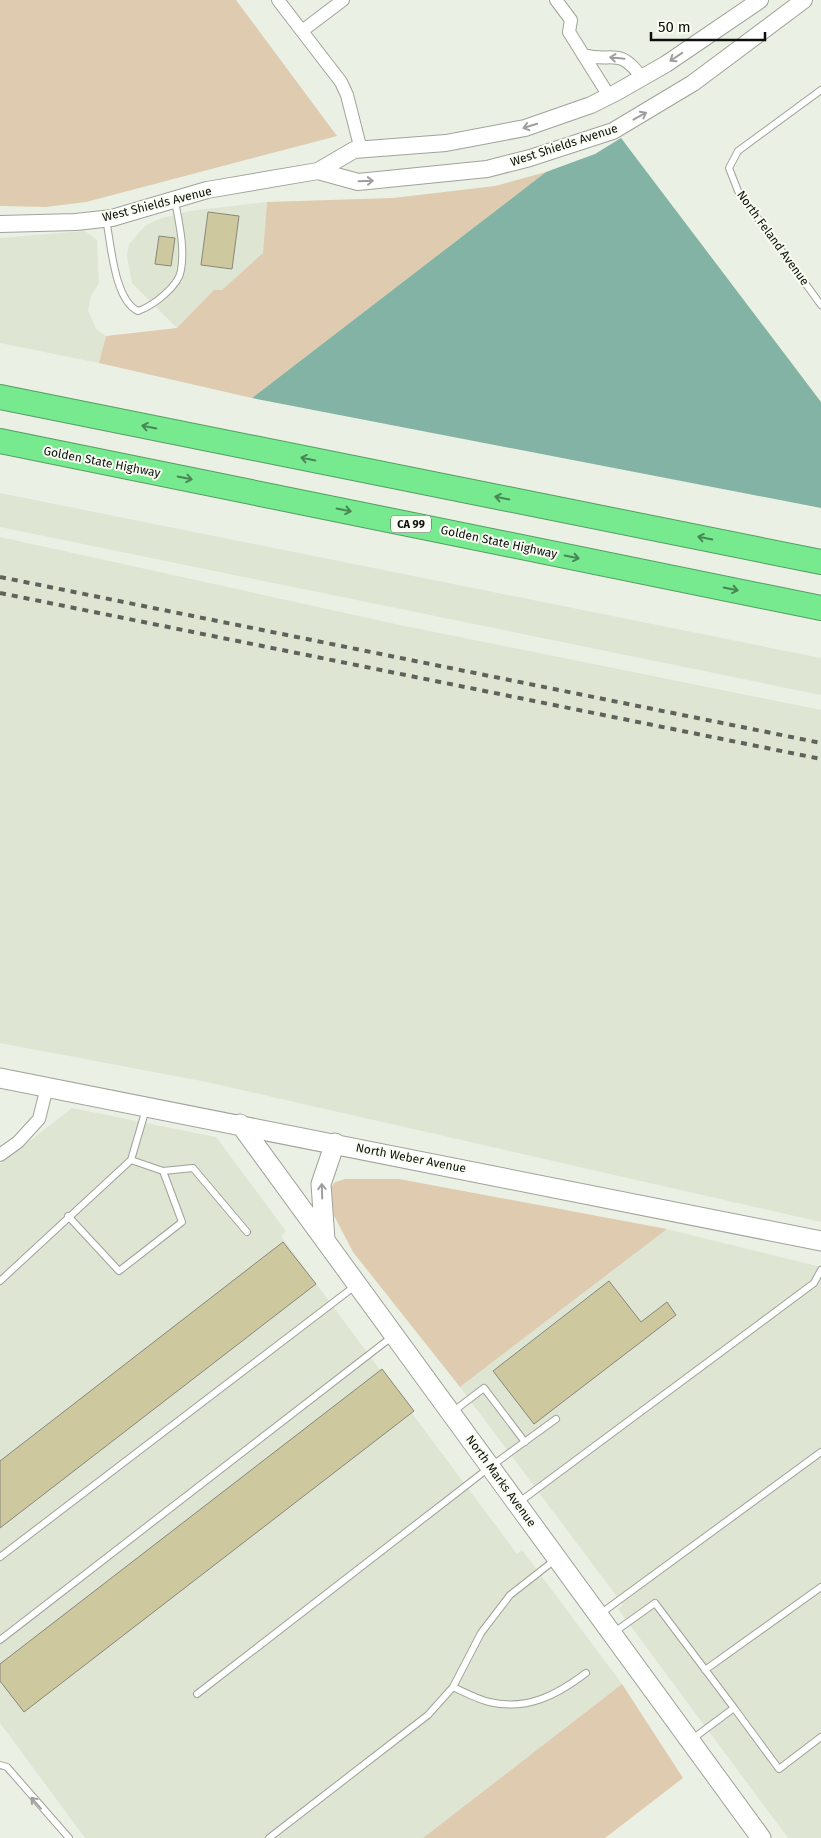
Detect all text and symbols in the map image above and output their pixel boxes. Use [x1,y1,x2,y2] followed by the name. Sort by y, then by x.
[651,10,765,42] scale bar
[658,18,691,36] text: 50 m
[669,52,683,62] one-way arrow
[609,53,625,63] one-way arrow
[633,111,648,121] one-way arrow
[508,121,620,169] street label: West Shields Avenue
[522,122,538,132] one-way arrow
[357,177,373,186] one-way arrow
[101,184,213,224] street label: West Shields Avenue
[734,188,812,288] street label: North Feland Avenue
[141,422,157,431] one-way arrow
[42,444,162,480] street label: Golden State Highway
[301,454,317,463] one-way arrow
[177,474,193,484] one-way arrow
[494,492,510,502] one-way arrow
[336,506,352,516] one-way arrow
[391,516,431,532] road number: CA 99
[439,523,559,561] street label: Golden State Highway
[697,533,713,543] one-way arrow
[564,552,580,562] one-way arrow
[723,585,739,595] one-way arrow
[355,1140,467,1176] street label: North Weber Avenue
[317,1184,326,1200] one-way arrow
[463,1433,539,1529] street label: North Marks Avenue
[30,1796,42,1809] one-way arrow

